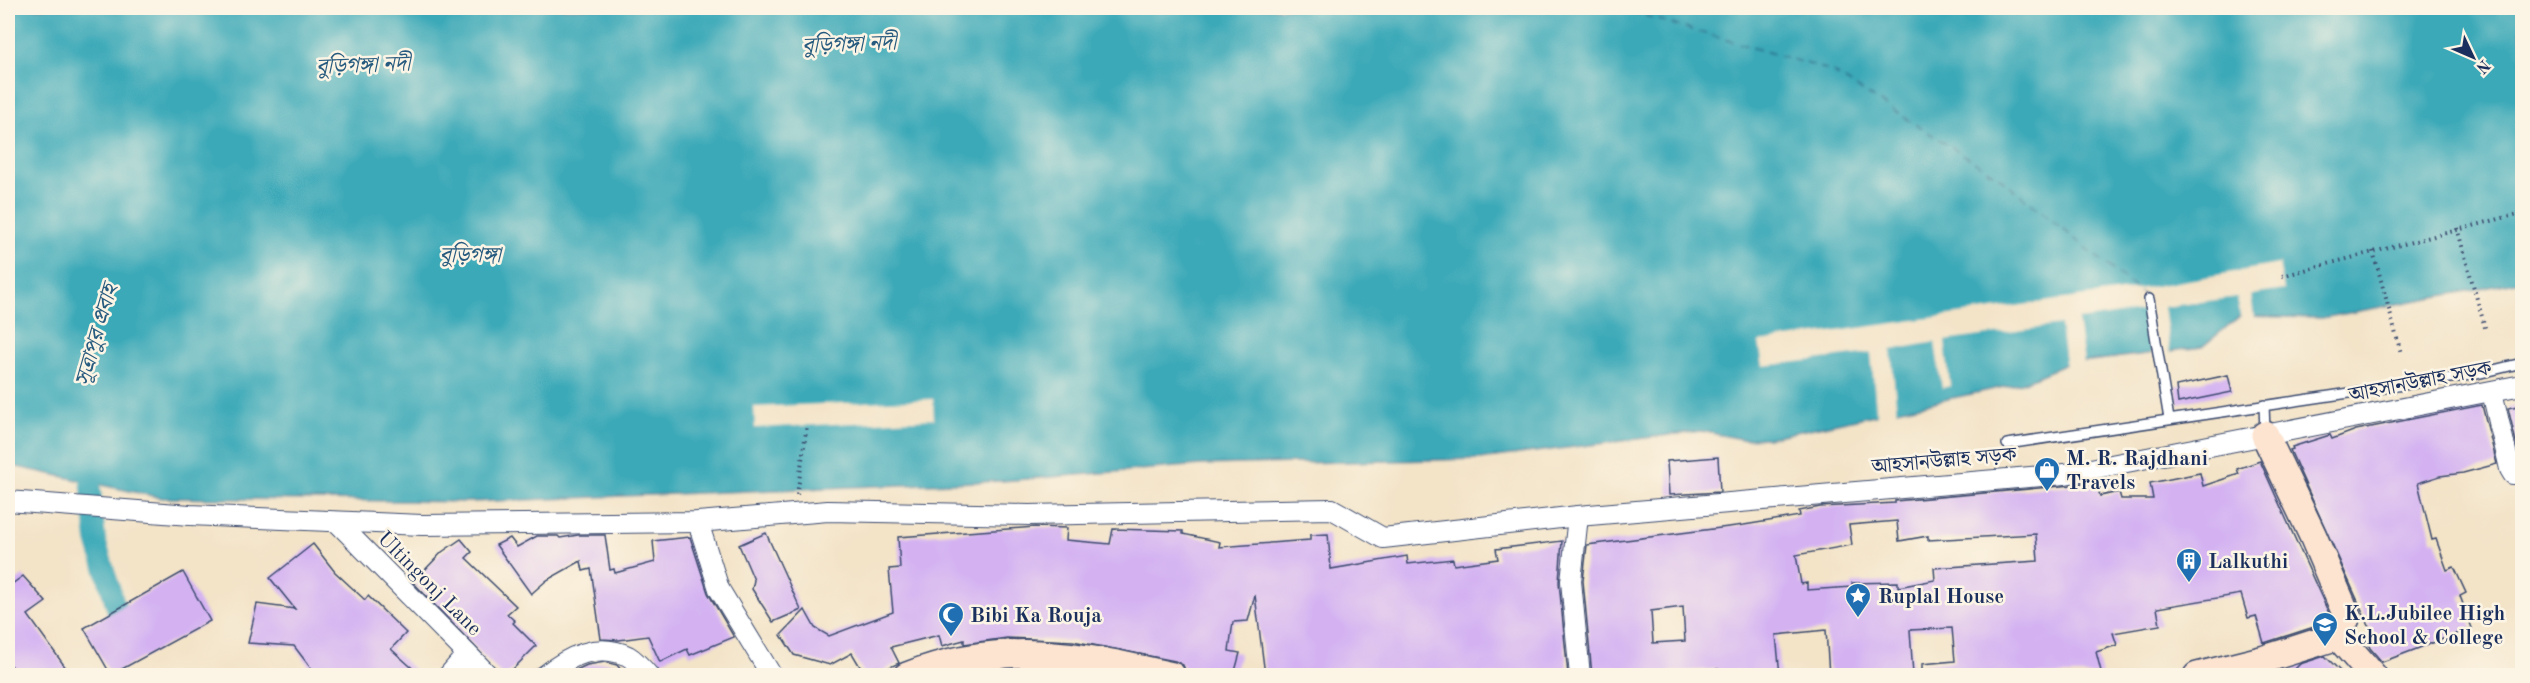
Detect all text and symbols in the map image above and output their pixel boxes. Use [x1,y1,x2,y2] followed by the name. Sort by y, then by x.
[2443,27,2503,87] north arrow
[801,28,899,59] water label: বুড়িগঙ্গা নদী
[315,49,413,80] water label: বুড়িগঙ্গা নদী
[2472,56,2492,77] text: N
[440,241,503,268] water label: বুড়িগঙ্গা
[72,278,124,389] water label: সূত্রাপুর প্রবাহ
[2345,354,2495,407] street label: আহসানউল্লাহ সড়ক
[1870,441,2019,478] street label: আহসানউল্লাহ সড়ক
[2066,449,2208,494] place label: M. R. Rajdhani Travels
[2032,455,2062,493] shop icon: M. R. Rajdhani Travels
[373,528,485,640] street label: Ultingonj Lane
[2174,546,2204,584] building icon: Lalkuthi
[2208,552,2288,573] place label: Lalkuthi
[1843,581,1873,619] place icon: Ruplal House
[1878,587,2004,608] place label: Ruplal House
[936,600,966,638] mosque icon: Bibi Ka Rouja
[2344,604,2506,649] place label: K.L.Jubilee High School & College
[970,606,1102,627] place label: Bibi Ka Rouja
[2310,610,2340,648] school or university icon: K.L.Jubilee High School & College

